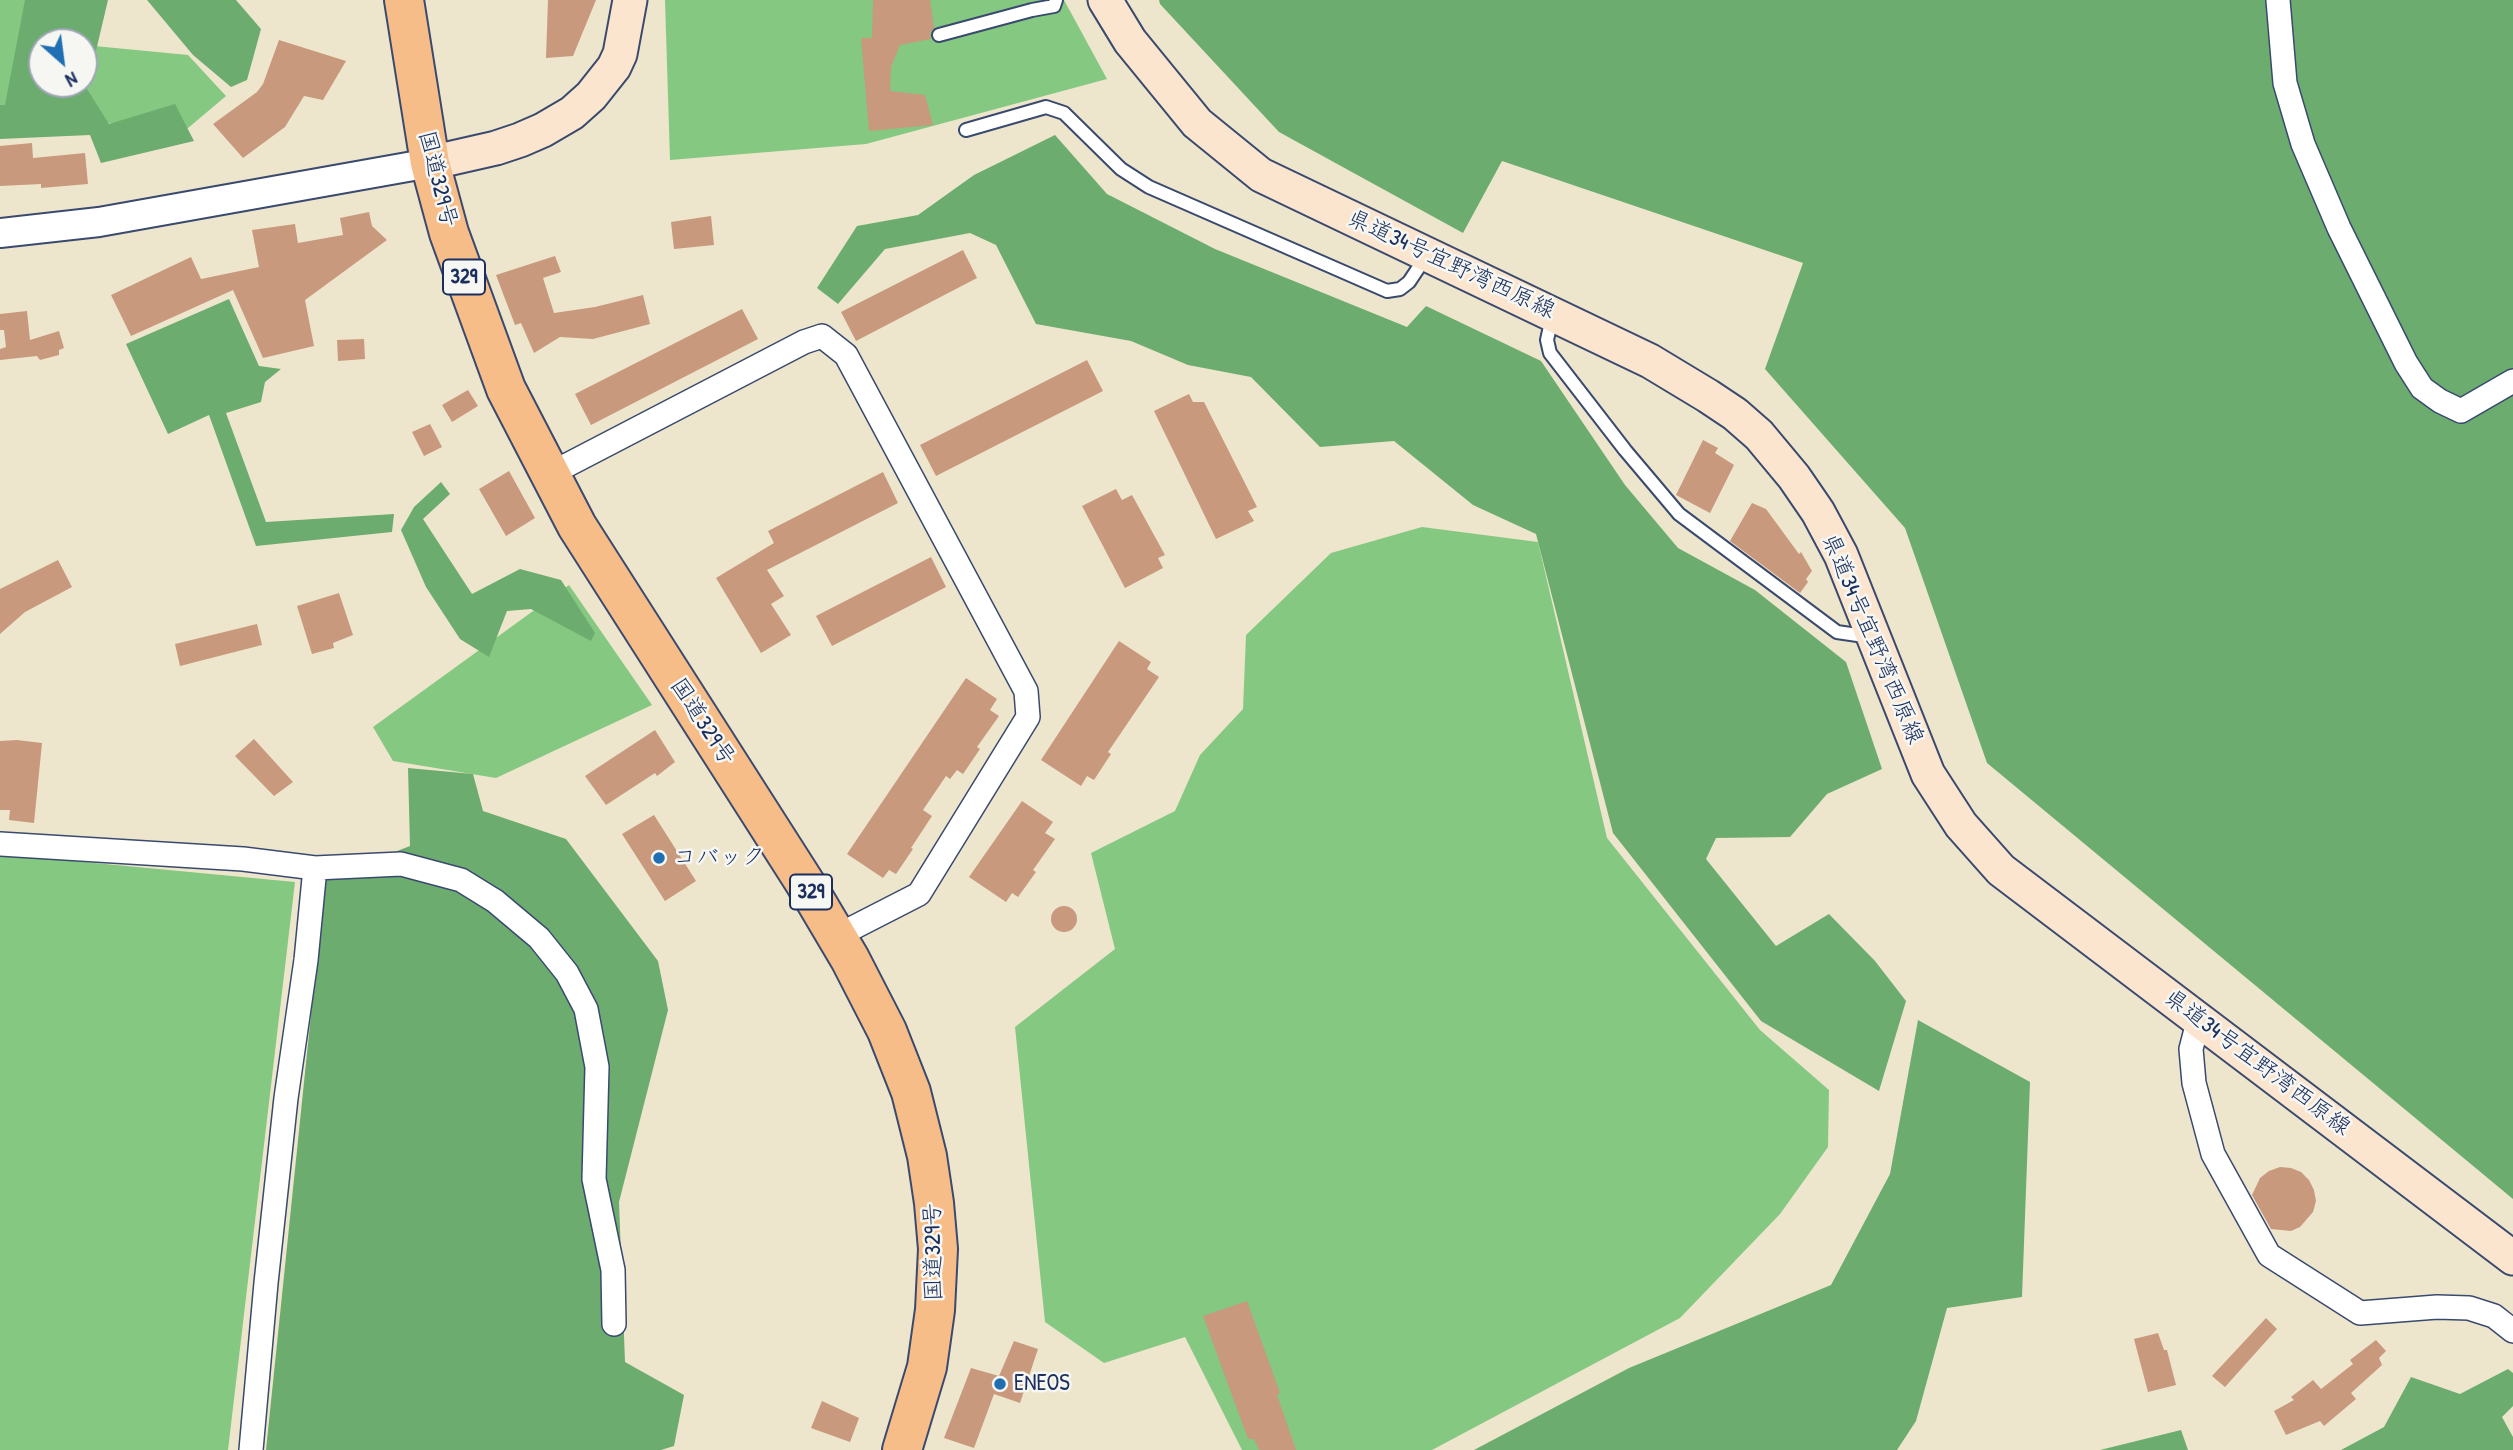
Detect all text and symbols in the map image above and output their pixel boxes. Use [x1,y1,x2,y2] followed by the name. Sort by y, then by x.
[28,28,98,98] north arrow
[61,66,82,94] text: N
[412,128,462,230] street label: 国道329号
[1343,205,1559,325] street label: 県道34号宜野湾西原線
[443,260,485,294] road number: 329
[1815,530,1929,748] street label: 県道34号宜野湾西原線
[664,673,740,771] street label: 国道329号
[673,844,765,872] place label: コバック
[651,850,667,866] marker: コバック
[790,874,832,910] road number: 329
[2158,984,2356,1142] street label: 県道34号宜野湾西原線
[919,1203,949,1301] street label: 国道329号
[1014,1370,1070,1398] place label: ENEOS
[992,1376,1008,1392] marker: ENEOS

